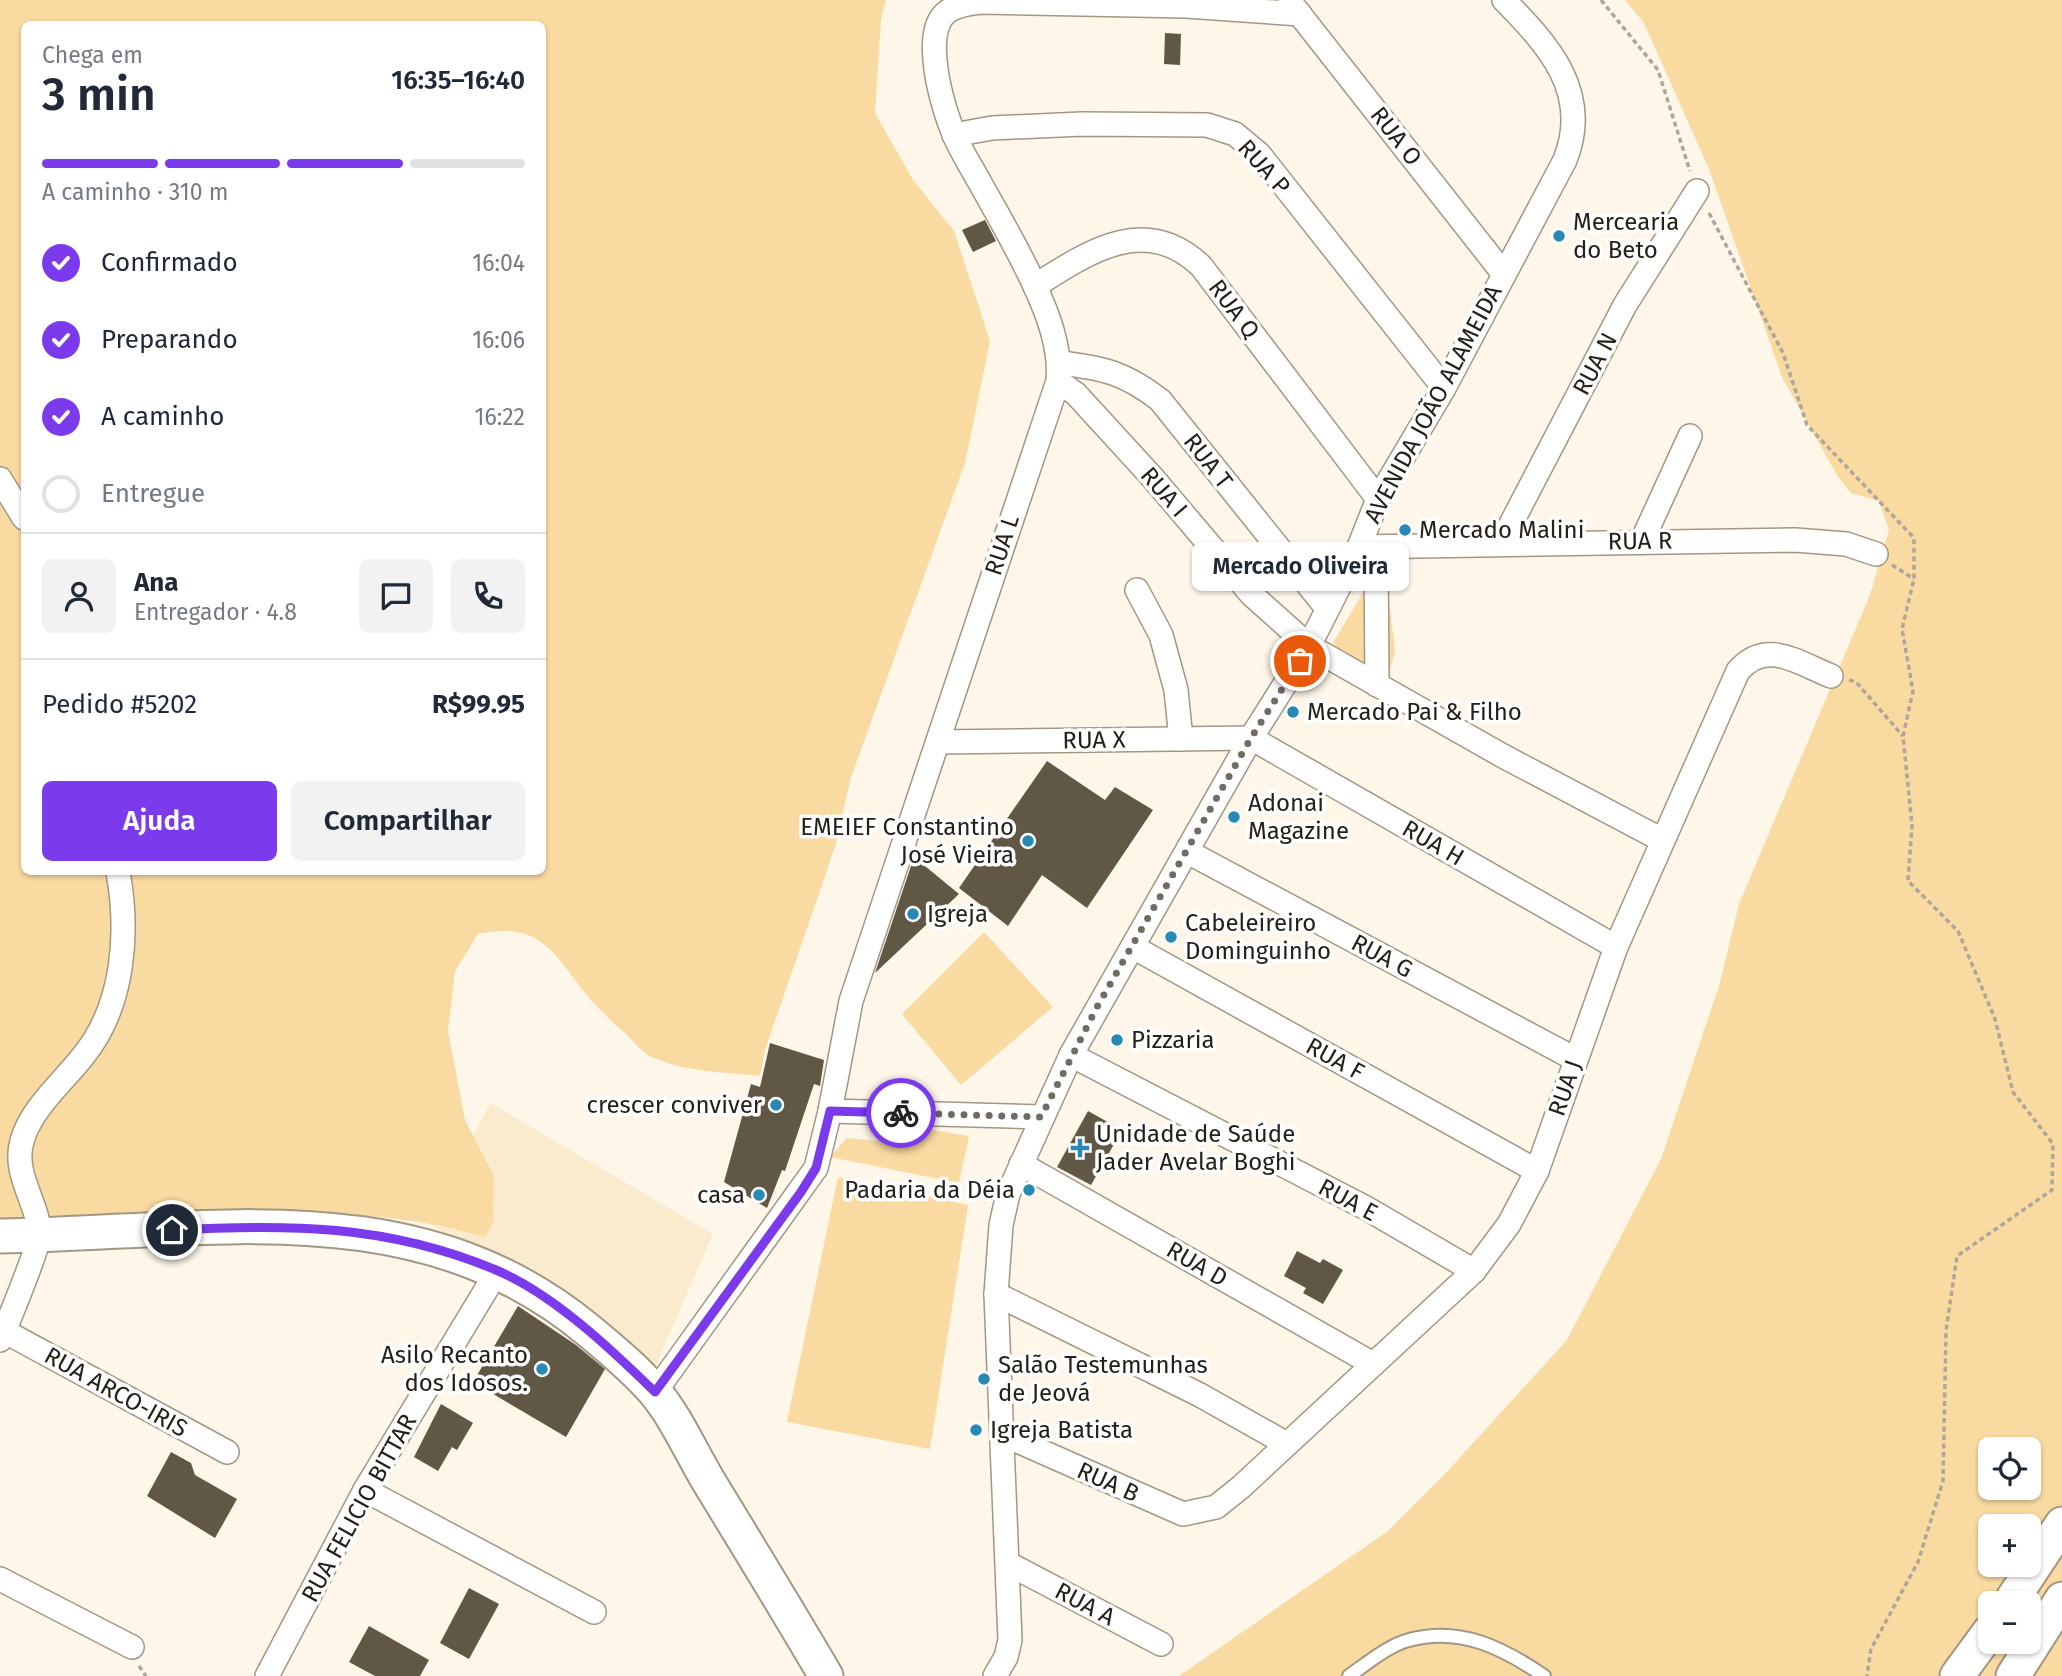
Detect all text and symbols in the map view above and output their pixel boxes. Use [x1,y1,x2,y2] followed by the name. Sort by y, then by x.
[42,41,143,69] text: Chega em
[391,65,525,96] text: 16:35–16:40
[42,67,156,122] text: 3 min
[1364,101,1428,171] street label: RUA O
[1232,134,1296,200] street label: RUA P
[42,178,228,206] text: A caminho · 310 m
[1573,208,1679,264] place label: Mercearia do Beto
[1551,228,1567,244] marker: Mercearia do Beto
[42,244,80,282] icon: check
[101,247,238,278] text: Confirmado
[472,249,525,277] text: 16:04
[1203,274,1265,344] street label: RUA Q
[1358,280,1508,528] street label: AVENIDA JOÃO ALAMEIDA
[42,321,80,359] icon: check
[101,324,238,355] text: Preparando
[472,326,525,354] text: 16:06
[1567,328,1623,400] street label: RUA N
[42,398,80,436] icon: check
[101,401,224,432] text: A caminho
[474,403,525,431] text: 16:22
[1178,428,1239,495] street label: RUA T
[1135,461,1193,523] street label: RUA I
[101,478,205,509] text: Entregue
[979,511,1025,579] street label: RUA L
[1419,516,1584,544] place label: Mercado Malini
[1397,522,1413,538] marker: Mercado Malini
[1607,526,1673,556] street label: RUA R
[1192,542,1408,591] callout: Mercado Oliveira
[1212,552,1389,580] text: Mercado Oliveira
[42,559,116,633] button: person
[359,559,433,633] button: chat
[451,559,525,633] button: phone
[134,567,179,598] text: Ana
[134,598,297,626] text: Entregador · 4.8
[1270,631,1330,691] pin
[1281,642,1319,680] icon: bag
[42,689,197,720] text: Pedido #5202
[432,689,525,720] text: R$99.95
[1307,698,1522,726] place label: Mercado Pai & Filho
[1285,704,1301,720] marker: Mercado Pai & Filho
[1062,725,1126,755] street label: RUA X
[42,781,277,861] button: Ajuda
[291,781,525,861] button: Compartilhar
[1248,789,1349,845] place label: Adonai Magazine
[1226,809,1242,825] marker: Adonai Magazine
[800,813,1014,869] place label: EMEIEF Constantino José Vieira
[1397,814,1469,872] street label: RUA H
[1020,833,1036,849] marker: EMEIEF Constantino José Vieira
[927,900,988,928] place label: Igreja
[905,906,921,922] marker: Igreja
[1185,909,1331,965] place label: Cabeleireiro Dominguinho
[1347,928,1417,984] street label: RUA G
[1163,929,1179,945] marker: Cabeleireiro Dominguinho
[1131,1026,1214,1054] place label: Pizzaria
[1109,1032,1125,1048] marker: Pizzaria
[1301,1032,1369,1086] street label: RUA F
[1542,1056,1588,1120] street label: RUA J
[866,1078,936,1148] courier
[586,1091,763,1119] place label: crescer conviver
[882,1094,920,1132] icon: bike
[768,1097,784,1113] marker: crescer conviver
[1096,1120,1296,1176] place label: Unidade de Saúde Jader Avelar Boghi
[1070,1138,1090,1158] marker: Unidade de Saúde Jader Avelar Boghi
[1314,1173,1382,1227] street label: RUA E
[844,1176,1015,1204] place label: Padaria da Déia
[697,1181,745,1209] place label: casa
[1021,1182,1037,1198] marker: Padaria da Déia
[751,1187,767,1203] marker: casa
[142,1200,202,1260] pin
[153,1211,191,1249] icon: home
[1162,1235,1232,1293] street label: RUA D
[40,1341,192,1443] street label: RUA ARCO-IRIS
[381,1341,528,1397] place label: Asilo Recanto dos Idosos.
[998,1351,1208,1407] place label: Salão Testemunhas de Jeová
[534,1361,550,1377] marker: Asilo Recanto dos Idosos.
[976,1371,992,1387] marker: Salão Testemunhas de Jeová
[296,1409,422,1607] street label: RUA FELICIO BITTAR
[990,1416,1133,1444] place label: Igreja Batista
[968,1422,984,1438] marker: Igreja Batista
[1978,1437,2041,1654] map controls
[1978,1437,2041,1500] button: locate
[1073,1456,1143,1508] street label: RUA B
[1978,1514,2041,1577] button: +
[1050,1577,1120,1631] street label: RUA A
[1978,1591,2041,1654] button: −

